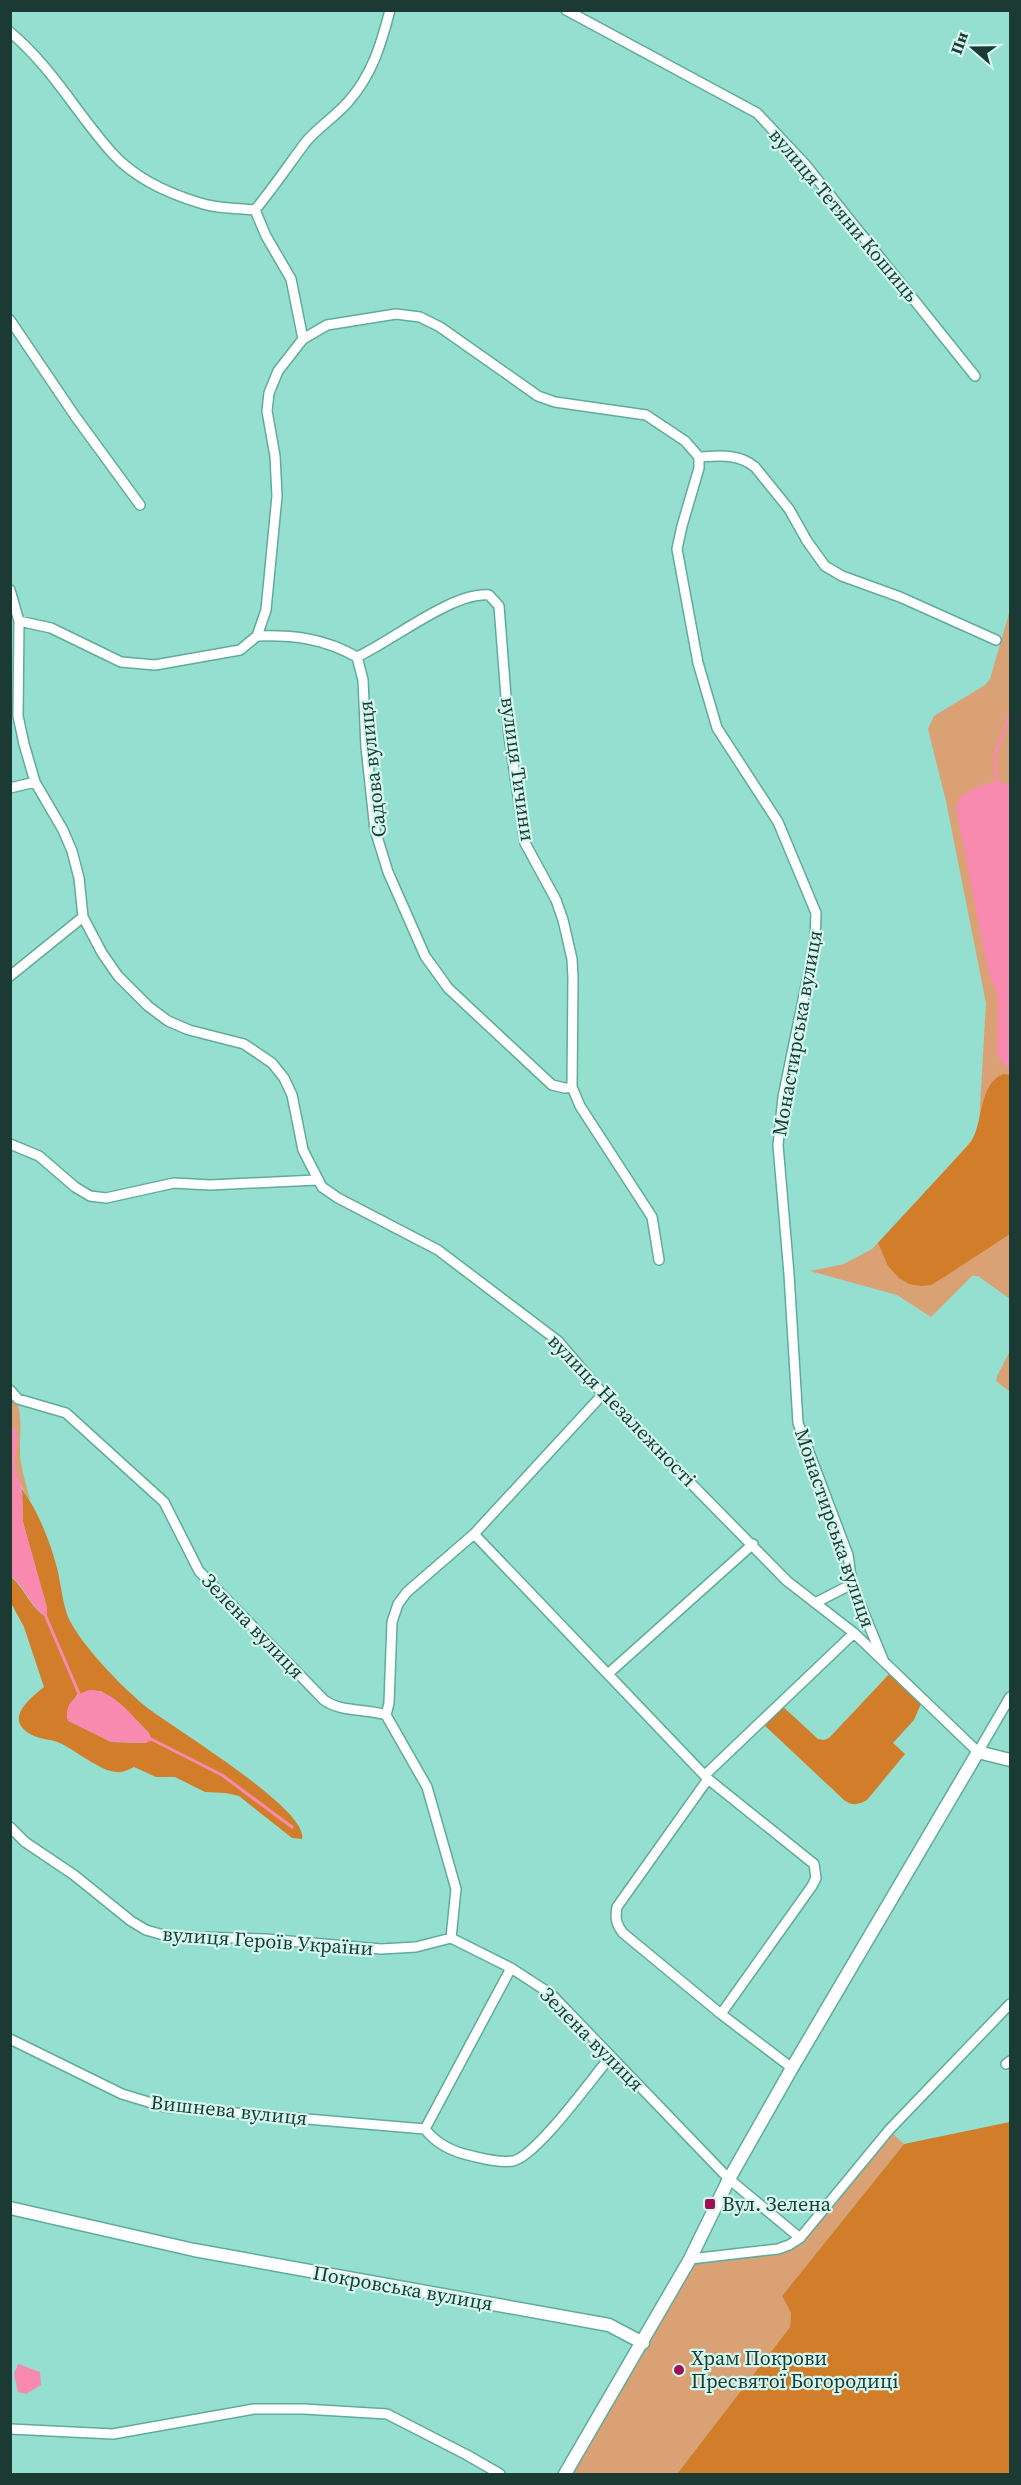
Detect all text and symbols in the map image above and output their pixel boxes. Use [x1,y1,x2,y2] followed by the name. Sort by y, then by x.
[943,18,1003,78] north arrow
[945,29,973,57] text: Пн
[763,122,925,308] street label: вулиця Тетяни Кошиць
[494,695,542,843] street label: вулиця Тичини
[351,699,393,839] street label: Садова вулиця
[765,928,829,1138] street label: Монастирська вулиця
[542,1327,702,1493] street label: вулиця Незалежності
[788,1425,882,1631] street label: Монастирська вулиця
[195,1567,311,1685] street label: Зелена вулиця
[162,1920,374,1962] street label: вулиця Героїв України
[534,1981,650,2097] street label: Зелена вулиця
[149,2088,309,2132] street label: Вишнева вулиця
[722,2190,832,2218] place label: Вул. Зелена
[703,2197,717,2211] marker: Вул. Зелена
[311,2258,495,2318] street label: Покровська вулиця
[691,2344,898,2395] place label: Храм Покрови Пресвятої Богородиці
[672,2363,686,2377] marker: Храм Покрови Пресвятої Богородиці

